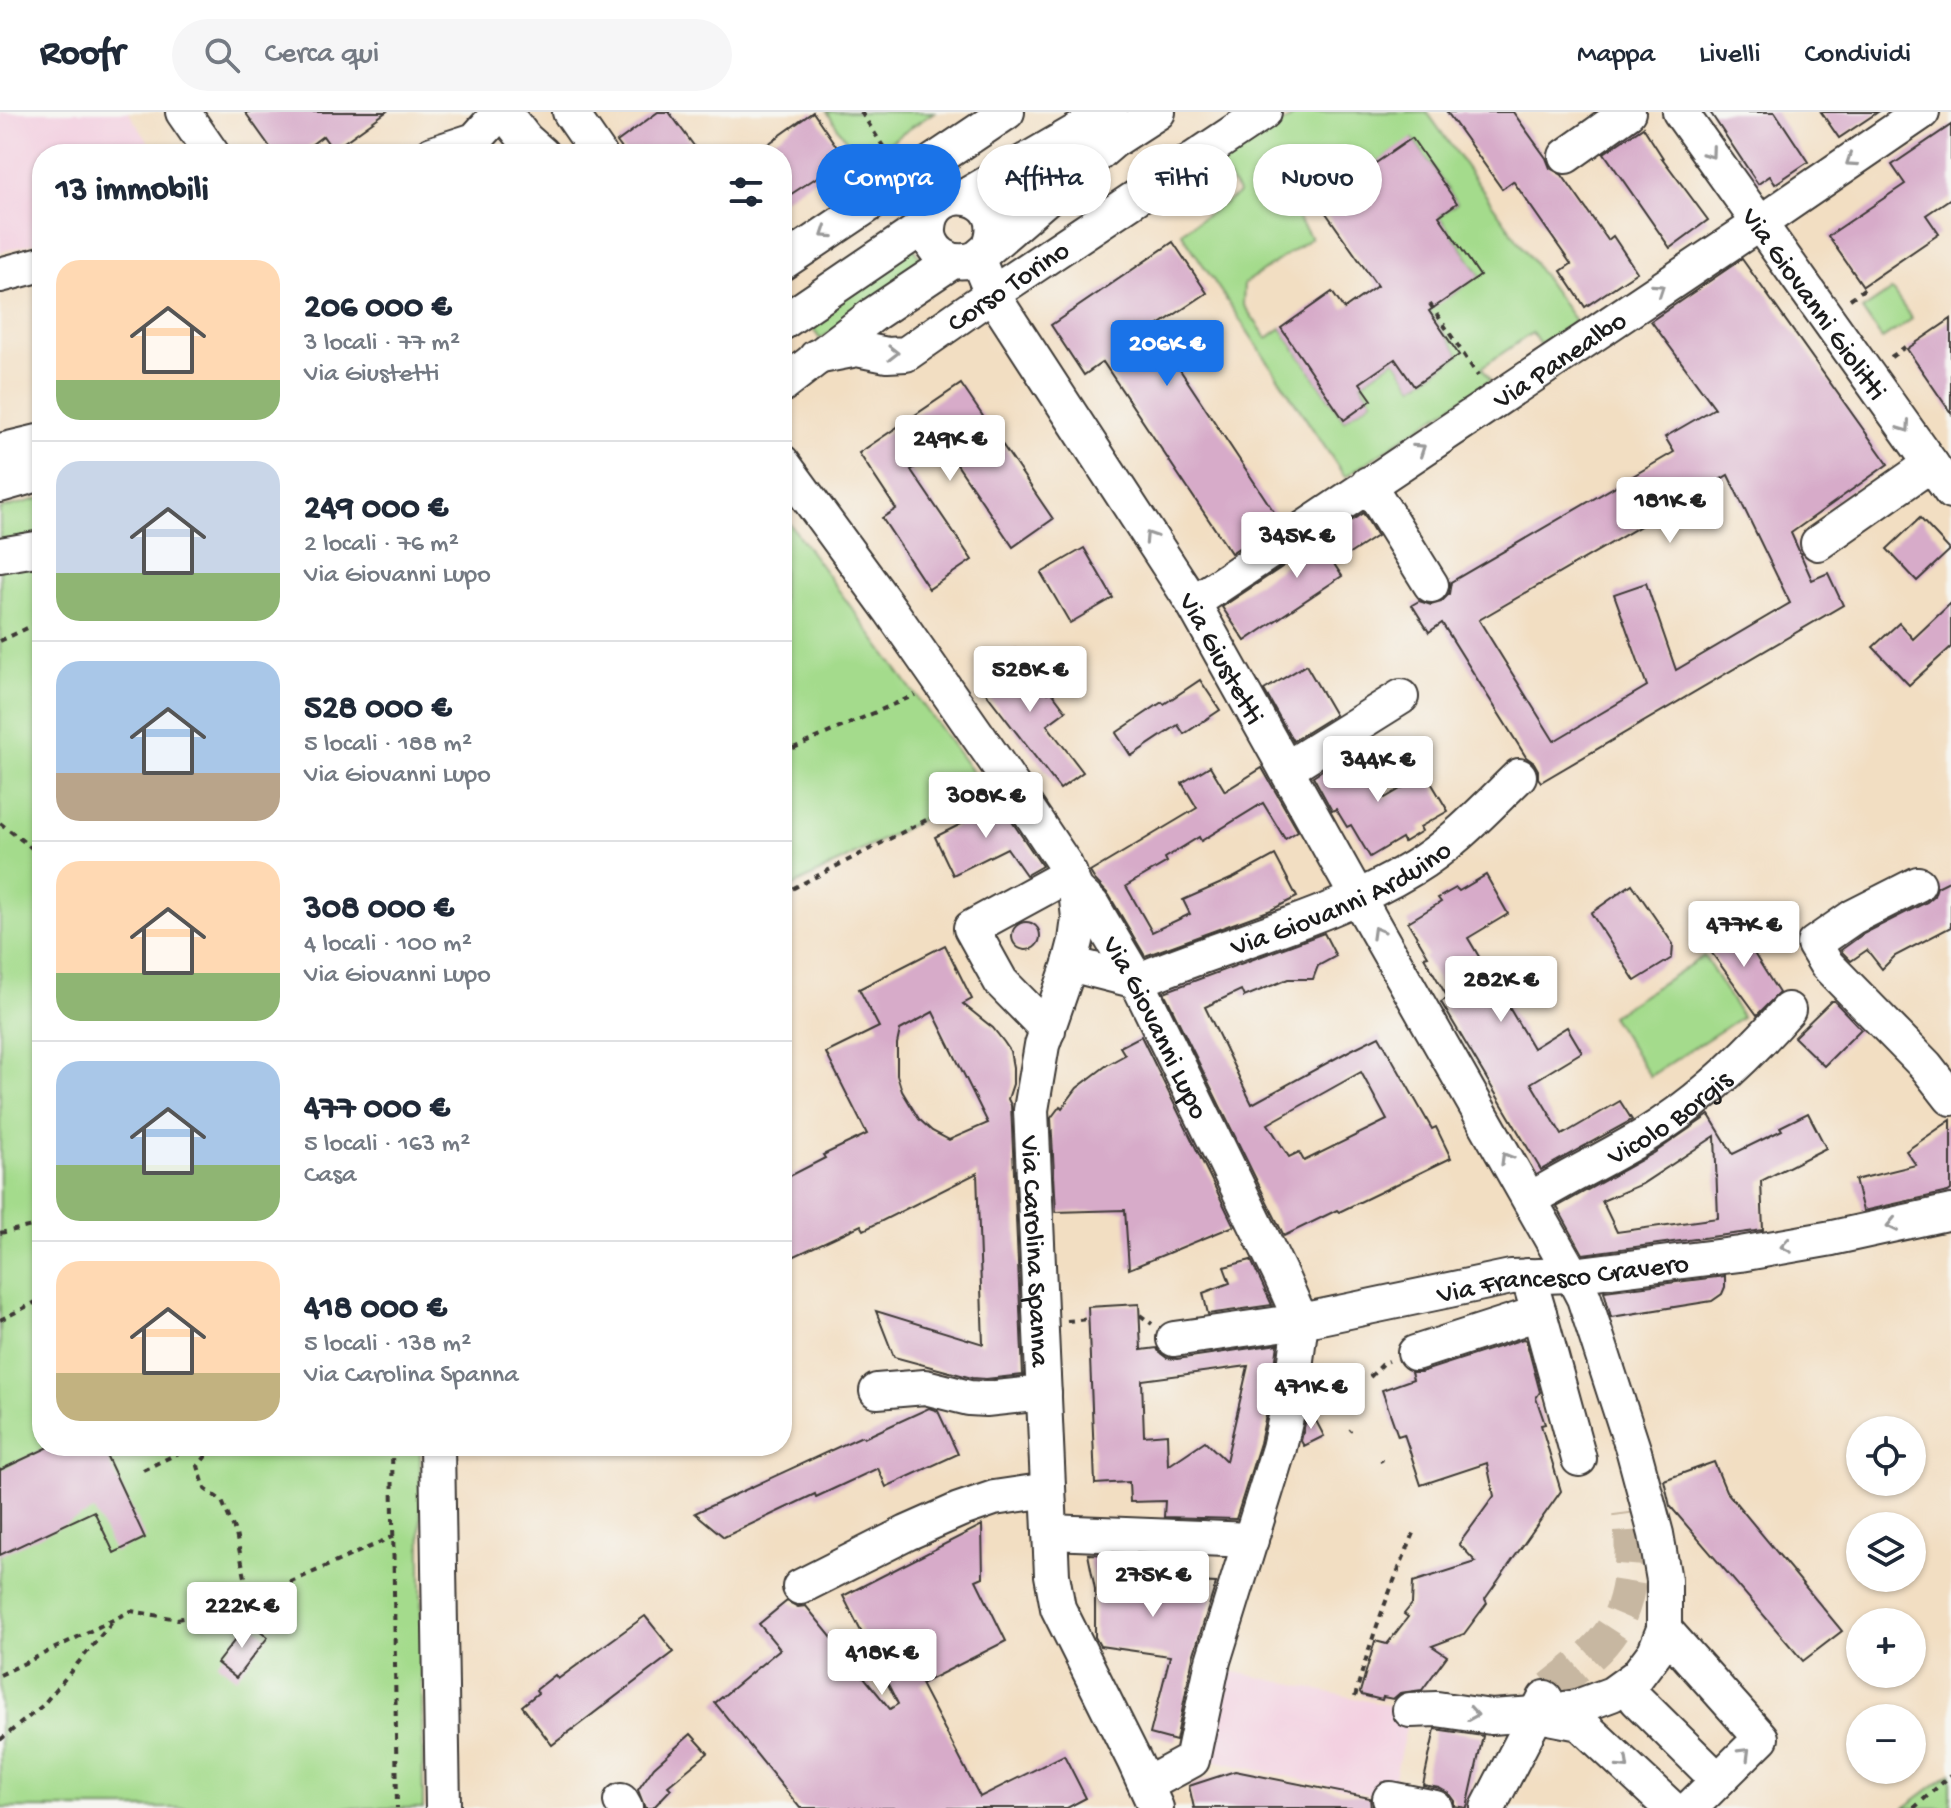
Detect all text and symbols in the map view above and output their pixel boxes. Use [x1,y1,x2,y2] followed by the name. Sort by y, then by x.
[172,19,732,91] search box
[40,33,124,77] text: Roofr
[200,33,244,77] icon: search
[264,38,379,73] text: Cerca qui
[1577,39,1655,72] text: Mappa
[1699,39,1761,72] text: Livelli
[1805,39,1911,72] text: Condividi
[816,144,961,216] chip: Compra
[977,144,1111,216] chip: Affitta
[1127,144,1237,216] chip: Filtri
[1253,144,1382,216] chip: Nuovo
[1700,145,1714,159] one-way arrow
[1846,151,1860,166] one-way arrow
[724,170,768,214] icon: filters
[56,172,209,212] text: 13 immobili
[1732,202,1892,408] street label: Via Giovanni Giolitti
[820,223,834,238] one-way arrow
[942,235,1077,341] street label: Corso Torino
[1651,284,1665,299] one-way arrow
[304,289,451,329] text: 206 000 €
[120,292,216,388] icon: home
[1487,305,1634,419] street label: Via Panealbo
[1102,320,1232,388] pin: 206K €
[304,329,460,360] text: 3 locali · 77 m²
[1129,330,1205,361] text: 206K €
[887,344,899,362] one-way arrow
[304,360,439,391] text: Via Giustetti
[885,415,1015,483] pin: 249K €
[1895,418,1909,432] one-way arrow
[913,425,987,456] text: 249K €
[1411,444,1426,459] one-way arrow
[1605,477,1735,545] pin: 181K €
[1634,487,1706,518] text: 181K €
[304,490,448,530] text: 249 000 €
[120,493,216,589] icon: home
[1232,512,1362,580] pin: 345K €
[1259,522,1335,553] text: 345K €
[304,530,459,561] text: 2 locali · 76 m²
[1145,532,1160,546] one-way arrow
[304,561,491,592] text: Via Giovanni Lupo
[1169,587,1270,731] street label: Via Giustetti
[965,646,1095,714] pin: 528K €
[992,656,1068,687] text: 528K €
[304,690,451,730] text: 528 000 €
[120,693,216,789] icon: home
[304,730,472,761] text: 5 locali · 188 m²
[1313,736,1443,804] pin: 344K €
[1341,746,1415,777] text: 344K €
[304,761,491,792] text: Via Giovanni Lupo
[921,772,1051,840] pin: 308K €
[947,782,1025,813] text: 308K €
[1226,835,1459,966] street label: Via Giovanni Arduino
[304,890,454,930] text: 308 000 €
[120,893,216,989] icon: home
[1679,901,1809,969] pin: 477K €
[1706,911,1782,942] text: 477K €
[1371,926,1387,941] one-way arrow
[304,930,472,961] text: 4 locali · 100 m²
[1093,930,1214,1125] street label: Via Giovanni Lupo
[1436,956,1566,1024] pin: 282K €
[304,961,491,992] text: Via Giovanni Lupo
[1463,966,1539,997] text: 282K €
[1602,1064,1741,1175] street label: Vicolo Borgis
[304,1090,450,1130] text: 477 000 €
[120,1093,216,1189] icon: home
[304,1130,470,1161] text: 5 locali · 163 m²
[1011,1134,1055,1369] street label: Via Carolina Spanna
[1500,1152,1516,1167] one-way arrow
[304,1161,357,1192] text: Casa
[1886,1216,1899,1233] one-way arrow
[1779,1237,1793,1254] one-way arrow
[1433,1249,1691,1313] street label: Via Francesco Cravero
[304,1290,447,1330] text: 418 000 €
[120,1293,216,1389] icon: home
[304,1330,471,1361] text: 5 locali · 138 m²
[304,1361,519,1392] text: Via Carolina Spanna
[1246,1363,1376,1431] pin: 471K €
[1275,1373,1347,1404] text: 471K €
[1846,1416,1926,1784] map controls
[1846,1416,1926,1496] button: locate
[1846,1512,1926,1592] button: layers
[1088,1551,1218,1619] pin: 275K €
[1115,1561,1191,1592] text: 275K €
[177,1582,307,1650] pin: 222K €
[205,1592,279,1623] text: 222K €
[1846,1608,1926,1688] button: +
[817,1629,947,1697] pin: 418K €
[846,1639,919,1670] text: 418K €
[1846,1704,1926,1784] button: −
[1466,1705,1480,1722] one-way arrow
[1736,1748,1751,1762] one-way arrow
[1615,1755,1629,1770] one-way arrow

